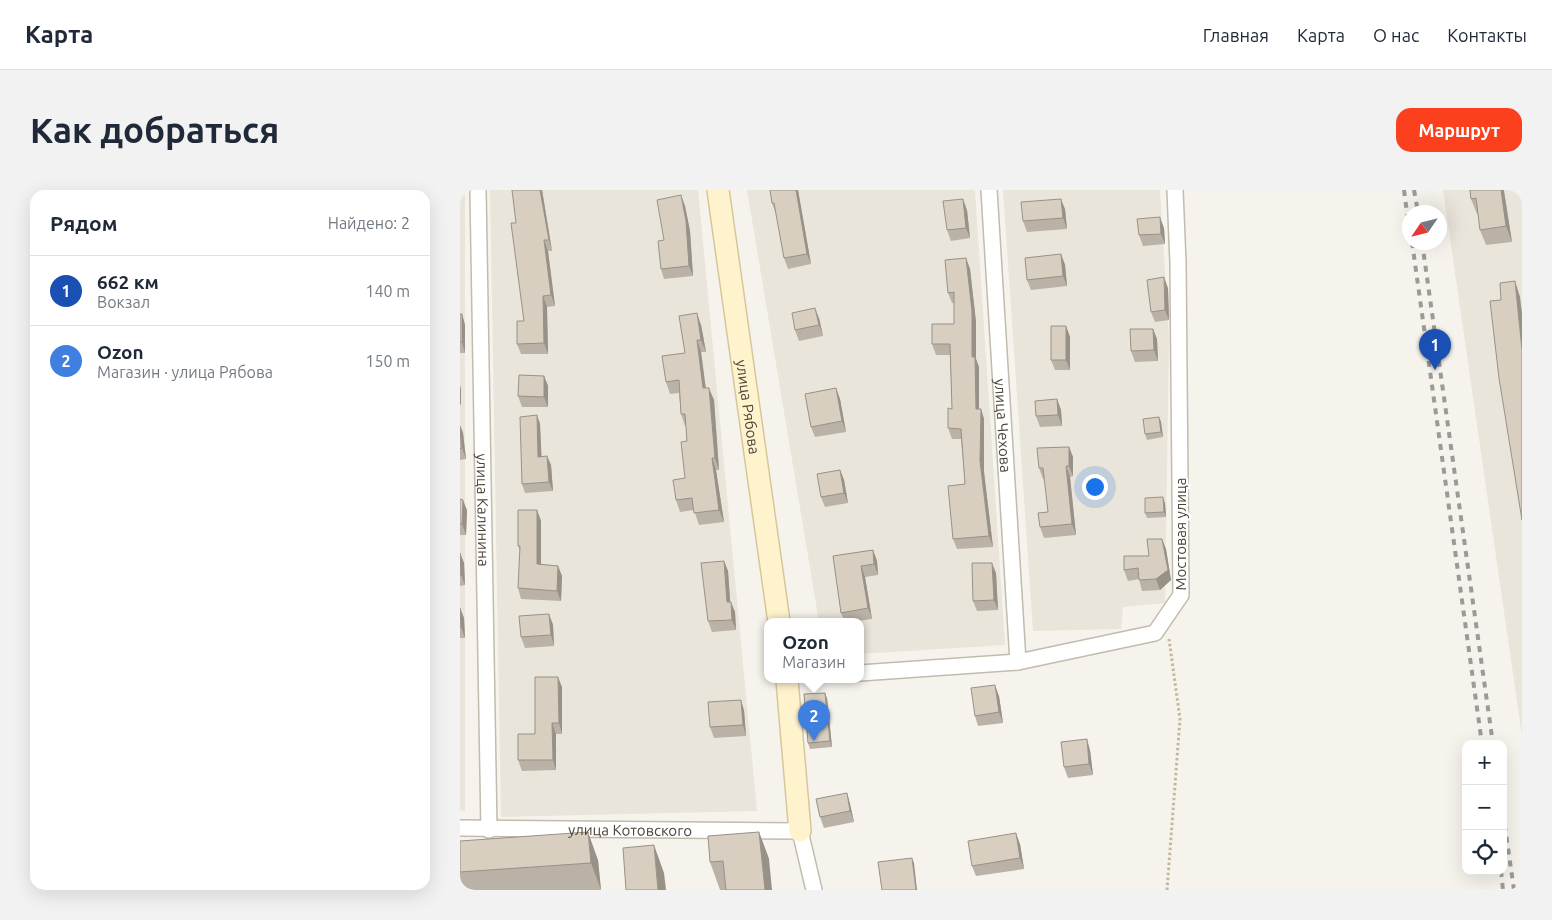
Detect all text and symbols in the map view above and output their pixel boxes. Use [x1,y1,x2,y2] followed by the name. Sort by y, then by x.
[25,21,93,48] text: Карта
[1203,25,1269,45] text: Главная
[1297,25,1345,45] text: Карта
[1373,25,1419,45] text: О нас
[1447,25,1527,45] text: Контакты
[1396,108,1522,152] button: Маршрут
[30,110,279,150] text: Как добраться
[1402,205,1447,250] north arrow
[50,211,118,235] text: Рядом
[328,214,410,232] text: Найдено: 2
[97,271,159,293] text: 662 км
[61,282,71,300] text: 1
[365,282,410,300] text: 140 m
[97,293,150,311] text: Вокзал
[1419,329,1451,370] pin: 1
[97,341,144,363] text: Ozon
[61,352,71,370] text: 2
[365,352,410,370] text: 150 m
[734,359,764,455] street label: улица Рябова
[97,363,273,381] text: Магазин · улица Рябова
[992,378,1015,473] street label: улица Чехова
[474,453,493,567] street label: улица Калинина
[1082,474,1108,500] your location
[1172,478,1189,590] street label: Мостовая улица
[764,618,864,683] popup
[782,631,829,653] text: Ozon
[782,653,846,671] text: Магазин
[798,700,830,741] pin: 2
[1462,740,1507,875] map controls
[1462,740,1507,785] button: +
[1462,785,1507,830] button: −
[568,820,692,839] street label: улица Котовского
[1462,830,1507,875] button: locate

